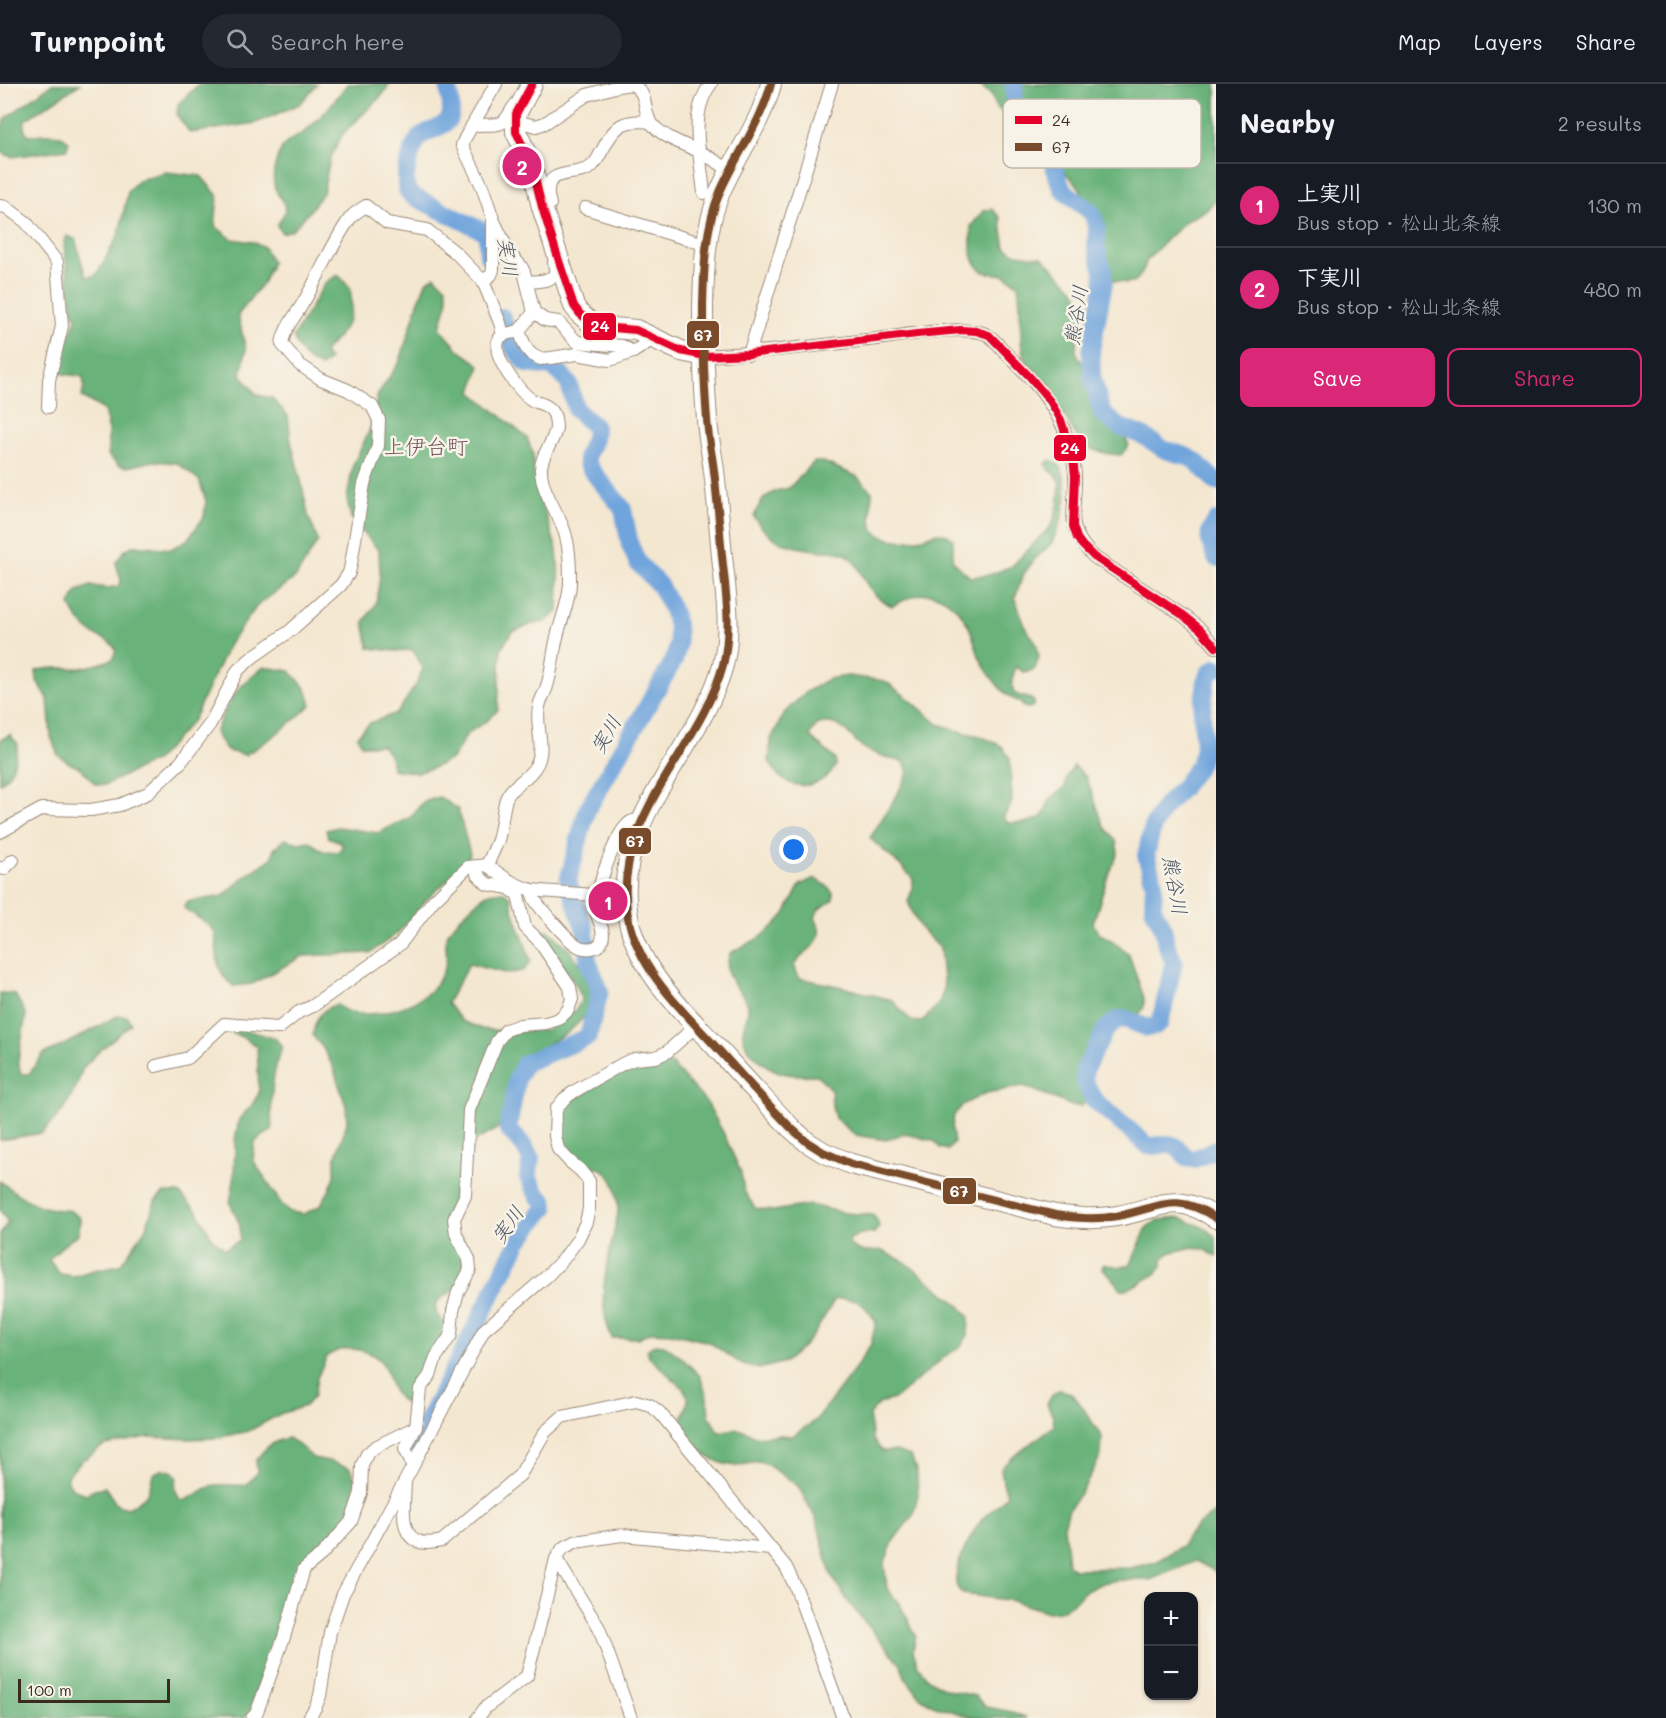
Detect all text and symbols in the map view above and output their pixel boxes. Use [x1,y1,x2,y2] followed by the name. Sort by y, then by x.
[202,14,622,68] search box
[30,23,166,59] text: Turnpoint
[223,25,256,58] icon: search
[271,27,405,56] text: Search here
[1398,28,1441,55] text: Map
[1474,28,1543,55] text: Layers
[1576,28,1636,55] text: Share
[1003,99,1201,168] legend
[1240,106,1335,140] text: Nearby
[1052,109,1071,130] text: 24
[1558,110,1642,136] text: 2 results
[1052,136,1071,157] text: 67
[502,144,542,188] pin: 2
[1297,178,1363,207] text: 上実川
[1255,192,1264,218] text: 1
[1587,192,1642,218] text: 130 m
[1297,209,1501,235] text: Bus stop · 松山北条線
[493,235,525,279] water label: 実川
[1297,262,1363,291] text: 下実川
[1254,276,1265,302] text: 2
[1583,276,1642,302] text: 480 m
[1057,283,1093,347] water label: 熊谷川
[1297,293,1501,319] text: Bus stop · 松山北条線
[582,312,617,341] line badge: 24
[590,315,610,336] text: 24
[686,320,720,349] line badge: 67
[694,324,712,345] text: 67
[1240,348,1435,407] button: Save
[1447,348,1642,407] button: Share
[384,432,468,459] district label: 上伊台町
[1053,434,1087,462] line badge: 24
[1060,437,1080,458] text: 24
[584,710,626,758] water label: 実川
[618,827,652,855] line badge: 67
[626,830,644,851] text: 67
[779,835,808,864] your location
[1158,853,1194,917] water label: 熊谷川
[588,878,628,924] pin: 1
[942,1177,977,1205] line badge: 67
[950,1180,968,1201] text: 67
[485,1200,529,1248] water label: 実川
[1144,1592,1198,1700] map controls
[1144,1592,1198,1646] button: +
[1144,1646,1198,1700] button: −
[18,1676,170,1704] scale bar
[27,1679,72,1700] text: 100 m

